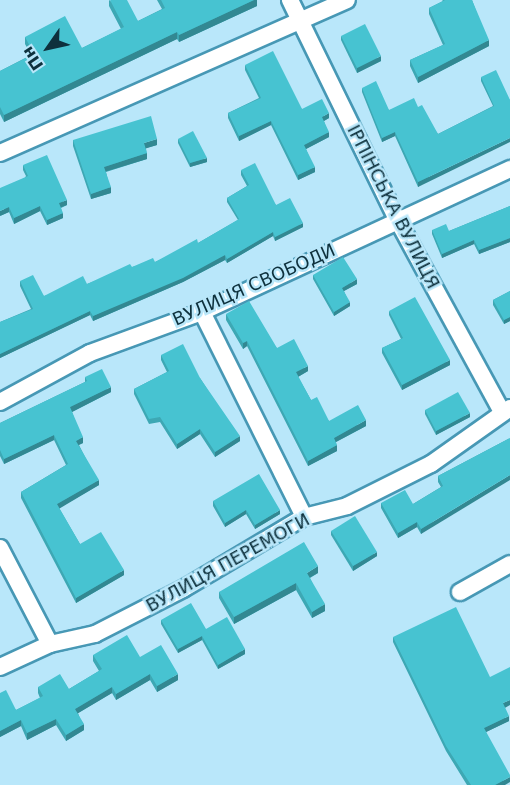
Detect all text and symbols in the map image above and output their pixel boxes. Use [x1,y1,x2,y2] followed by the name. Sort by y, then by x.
[18,18,78,78] north arrow
[18,43,47,74] text: Пн
[342,121,444,293] street label: ІРПІНСЬКА ВУЛИЦЯ
[169,239,339,331] street label: ВУЛИЦЯ СВОБОДИ
[142,509,314,617] street label: ВУЛИЦЯ ПЕРЕМОГИ

